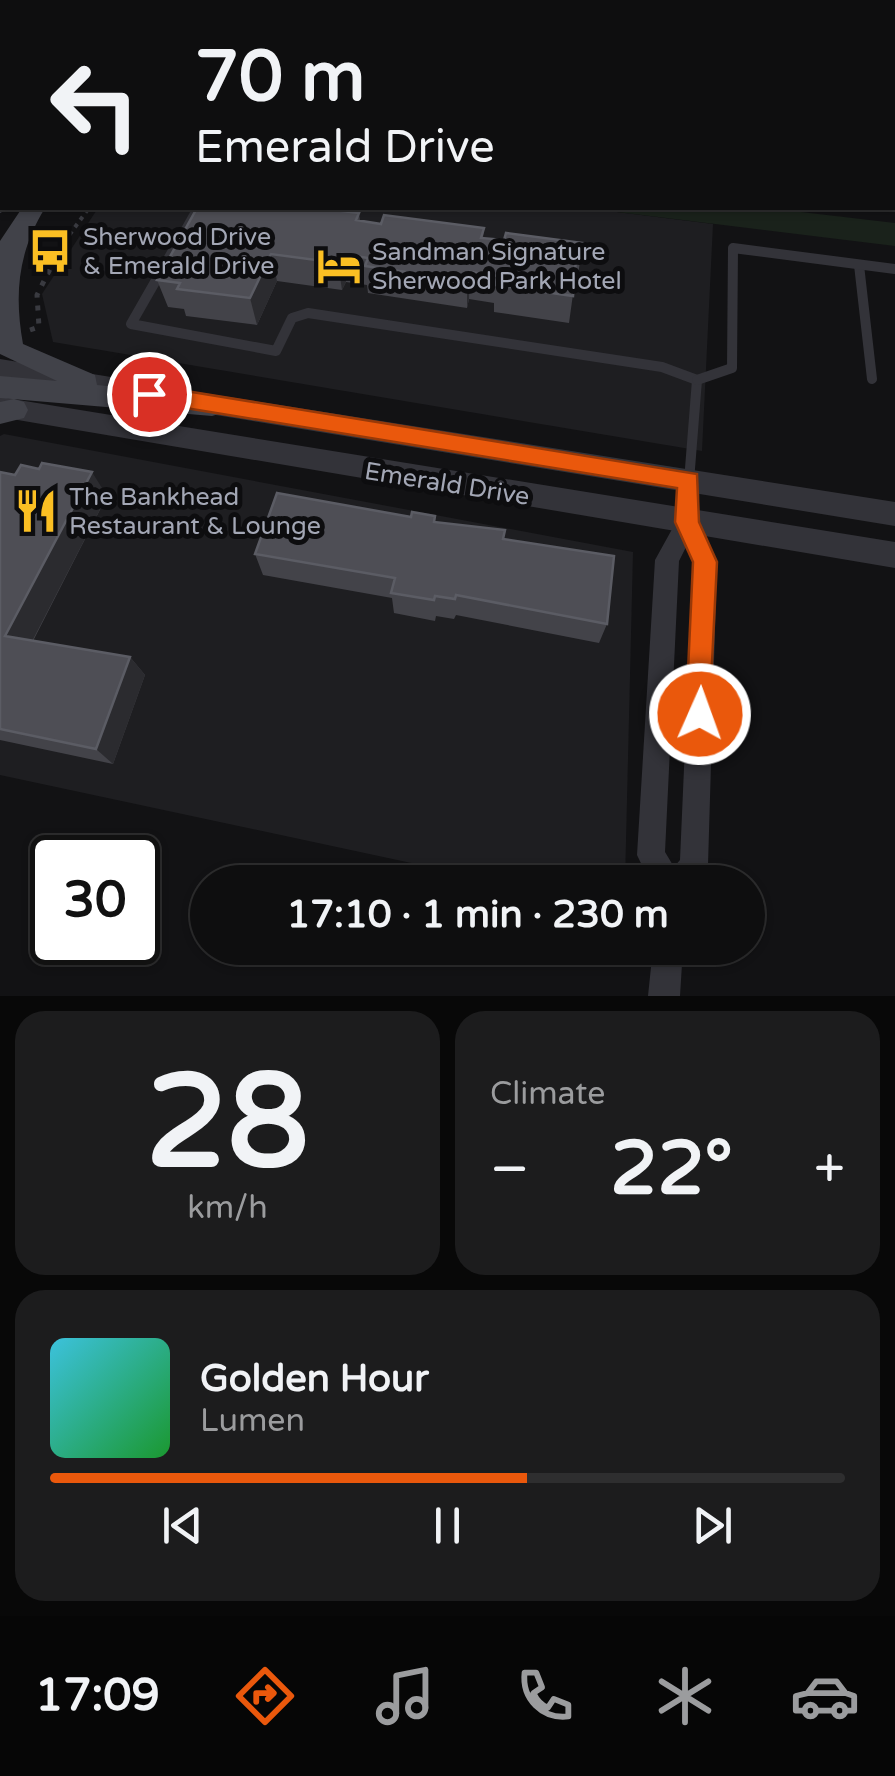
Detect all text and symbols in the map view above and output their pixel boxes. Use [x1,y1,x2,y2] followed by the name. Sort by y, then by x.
[195,36,365,120] text: 70 m
[30,40,160,170] icon: left
[195,121,495,175] text: Emerald Drive
[83,222,274,281] place label: Sherwood Drive & Emerald Drive
[26,227,74,275] bus stop icon: Sherwood Drive & Emerald Drive
[372,237,622,296] place label: Sandman Signature Sherwood Park Hotel
[315,242,363,290] hotel icon: Sandman Signature Sherwood Park Hotel
[107,352,192,437] pin
[122,367,177,422] icon: arrive
[362,456,532,512] street label: Emerald Drive
[69,482,321,541] place label: The Bankhead Restaurant & Lounge
[12,487,60,535] restaurant icon: The Bankhead Restaurant & Lounge
[648,662,752,766] position arrow
[30,835,160,965] speed limit sign: 30
[286,892,669,938] text: 17:10 · 1 min · 230 m
[146,1046,309,1202] text: 28
[490,1075,605,1113] text: Climate
[610,1124,733,1214] text: 22°
[490,1137,529,1203] text: −
[814,1137,845,1203] text: +
[187,1189,268,1227] text: km/h
[200,1356,429,1402] text: Golden Hour
[200,1402,305,1440] text: Lumen
[155,1498,210,1553] icon: previous
[420,1498,475,1553] icon: pause
[685,1498,740,1553] icon: next
[230,1661,300,1731] icon: directions
[370,1661,440,1731] icon: music
[510,1661,580,1731] icon: phone
[650,1661,720,1731] icon: climate
[790,1661,860,1731] icon: car
[35,1669,160,1723] text: 17:09

